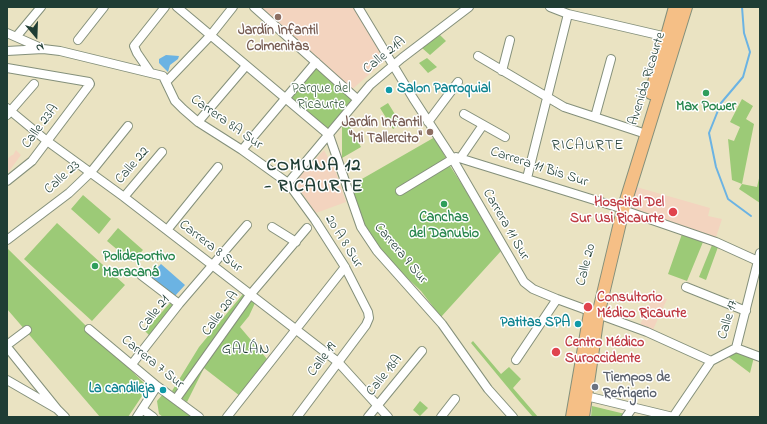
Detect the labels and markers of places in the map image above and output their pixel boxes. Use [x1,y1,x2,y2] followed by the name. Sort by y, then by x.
[273,12,283,22] marker: Jardín Infantil Colmenitas
[238,24,318,56] place label: Jardín Infantil Colmenitas
[397,82,491,98] place label: Salon Parroquial
[384,85,394,95] marker: Salon Parroquial
[701,88,711,98] marker: Max Power
[676,100,736,116] place label: Max Power
[342,116,422,148] place label: Jardín Infantil "Mi Tallercito"
[425,127,435,137] marker: Jardín Infantil "Mi Tallercito"
[570,196,664,228] place label: Hospital Del Sur Usi Ricaurte
[439,199,449,209] marker: Canchas del Danubio
[667,206,679,218] marker: Hospital Del Sur Usi Ricaurte
[409,211,479,244] place label: Canchas del Danubio
[103,250,175,282] place label: Polideportivo Maracaná
[90,261,100,271] marker: Polideportivo Maracaná
[597,291,686,324] place label: Consultorio Médico Ricaurte
[582,301,594,313] marker: Consultorio Médico Ricaurte
[500,316,570,332] place label: Patitas SPA
[573,319,583,329] marker: Patitas SPA
[565,336,644,368] place label: Centro Médico Suroccidente
[550,346,562,358] marker: Centro Médico Suroccidente
[603,371,670,404] place label: Tiempos de Refrigerio
[89,382,155,398] place label: La candileja
[590,382,600,392] marker: Tiempos de Refrigerio
[158,385,168,395] marker: La candileja

